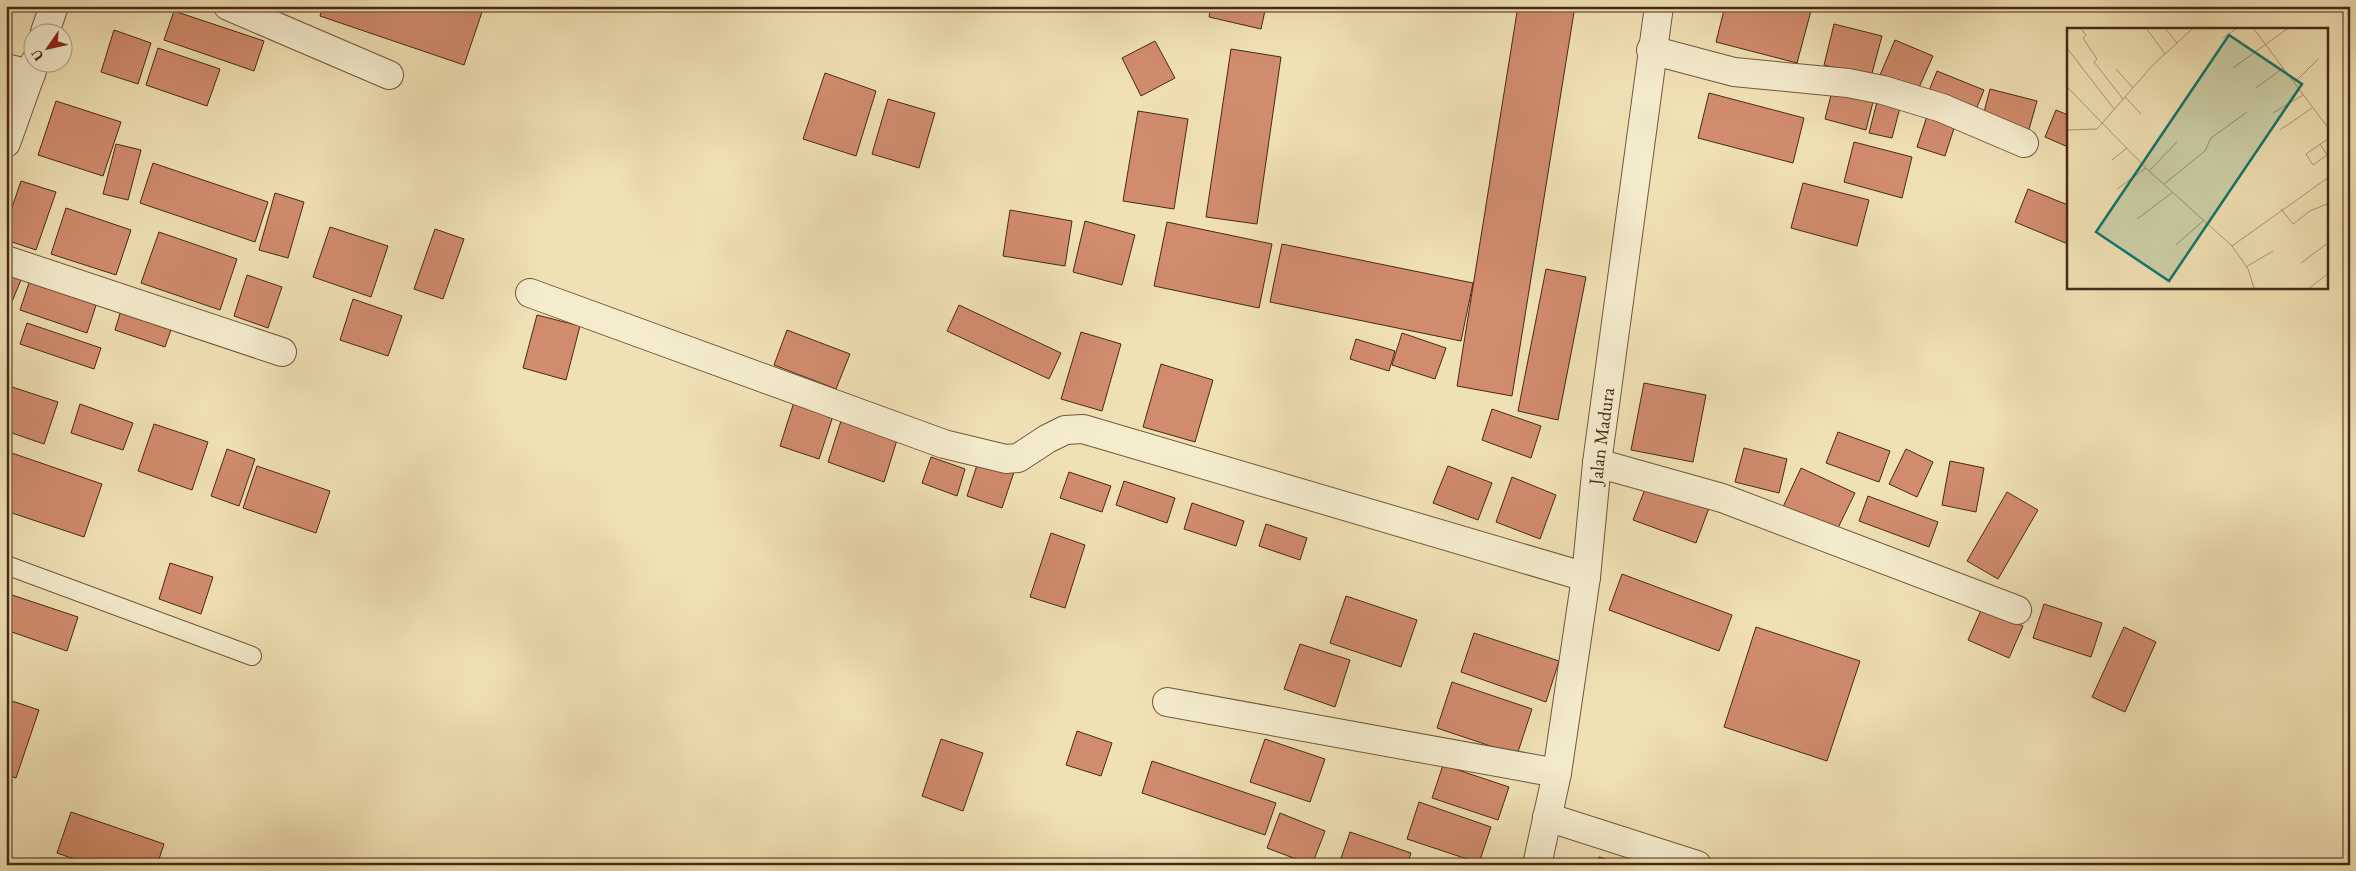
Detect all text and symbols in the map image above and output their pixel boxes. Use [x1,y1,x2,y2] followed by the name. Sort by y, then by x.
[22,22,72,72] north arrow
[2067,28,2328,289] inset map
[27,45,48,65] text: U
[1582,385,1620,488] street label: Jalan Madura

